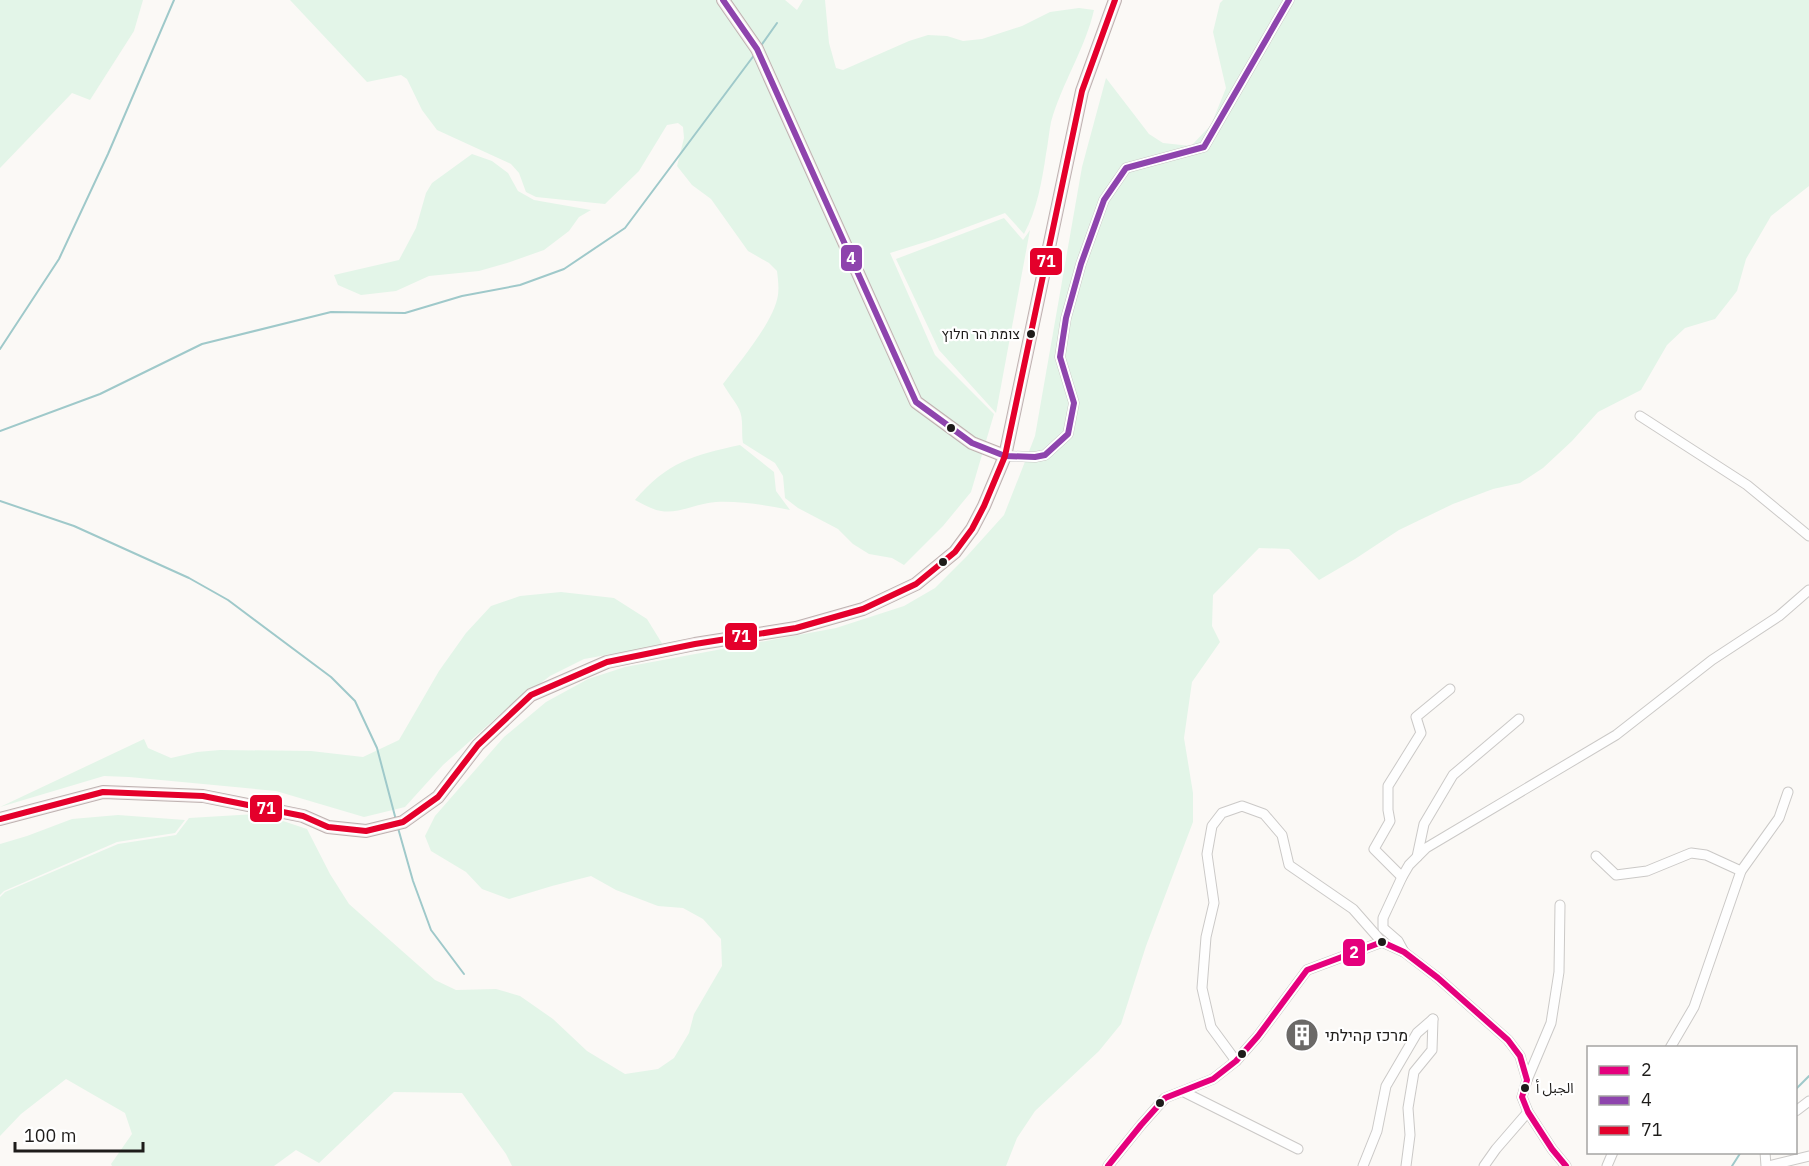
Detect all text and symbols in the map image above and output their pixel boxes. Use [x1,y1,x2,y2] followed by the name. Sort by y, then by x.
[840,244,863,272] line badge: 4
[1029,247,1063,276] line badge: 71
[846,248,856,268] text: 4
[1036,251,1056,271] text: 71
[942,325,1020,343] place label: צומת הר חלוץ
[1025,328,1037,340] marker: צומת הר חלוץ
[945,422,957,434] unlabelled marker
[937,556,949,568] unlabelled marker
[724,622,758,651] line badge: 71
[731,626,751,646] text: 71
[249,794,283,823] line badge: 71
[256,798,276,818] text: 71
[1376,936,1388,948] unlabelled marker
[1342,938,1366,967] line badge: 2
[1349,942,1359,962] text: 2
[1284,1017,1320,1053] building icon: מרכז קהילתי
[1325,1025,1408,1045] place label: מרכז קהילתי
[1587,1046,1797,1154] legend
[1236,1048,1248,1060] unlabelled marker
[1641,1058,1652,1081] text: 2
[1536,1079,1574,1097] place label: الجبل أ
[1519,1082,1531,1094] marker: الجبل أ
[1641,1088,1652,1111] text: 4
[1154,1097,1166,1109] unlabelled marker
[15,1115,142,1153] scale bar
[1641,1118,1663,1141] text: 71
[24,1124,76,1147] text: 100 m

